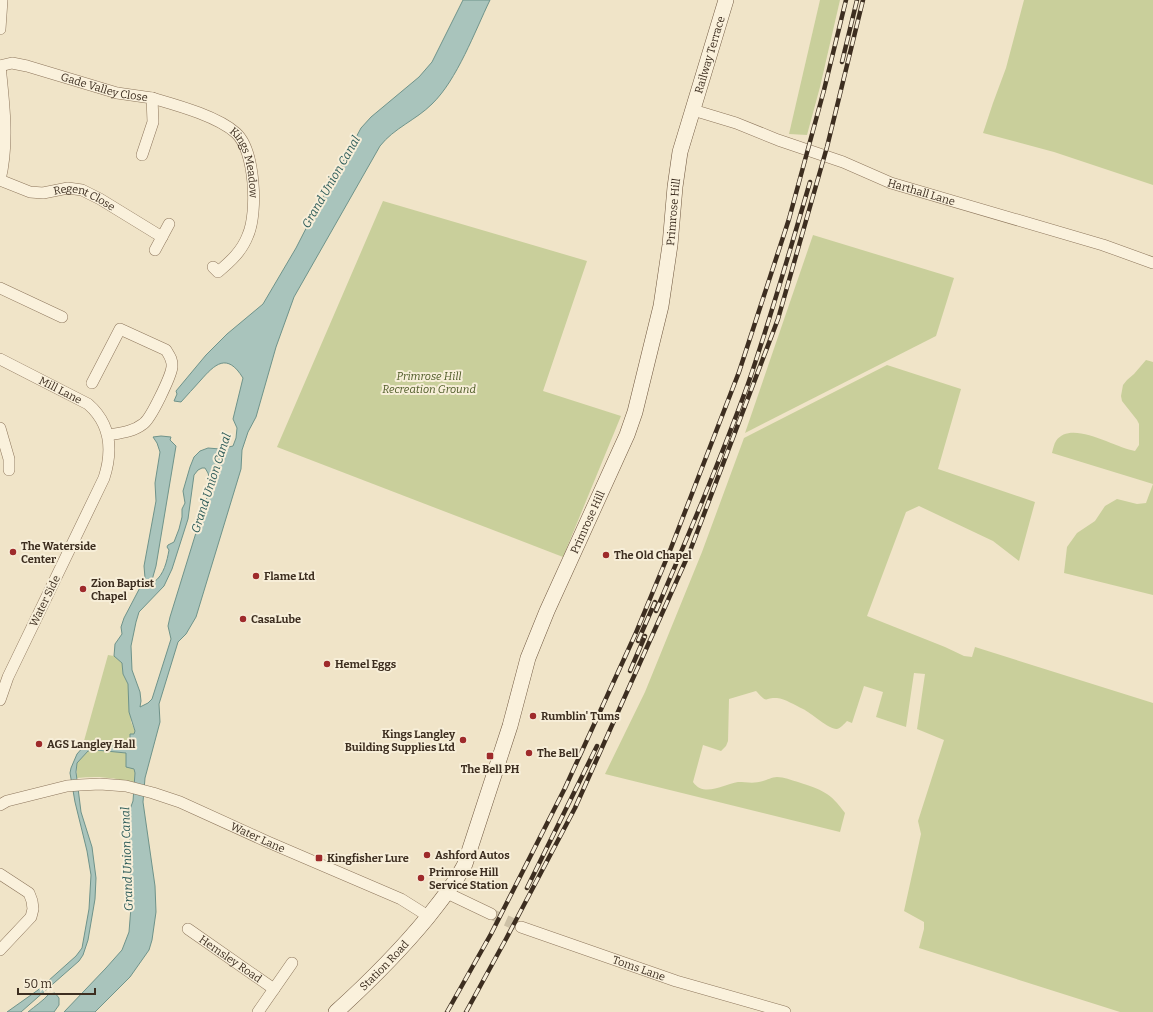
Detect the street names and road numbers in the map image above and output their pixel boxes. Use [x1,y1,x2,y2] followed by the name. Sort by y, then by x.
[692,14,727,95] street label: Railway Terrace
[59,70,149,104] street label: Gade Valley Close
[227,124,260,198] street label: Kings Meadow
[886,176,957,208] street label: Harthall Lane
[663,177,683,246] street label: Primrose Hill
[52,181,118,213] street label: Regent Close
[37,374,84,406] street label: Mill Lane
[567,489,607,556] street label: Primrose Hill
[27,573,63,629] street label: Water Side
[229,819,287,855] street label: Water Lane
[197,932,265,985] street label: Hemsley Road
[357,937,412,993] street label: Station Road
[611,953,667,983] street label: Toms Lane

